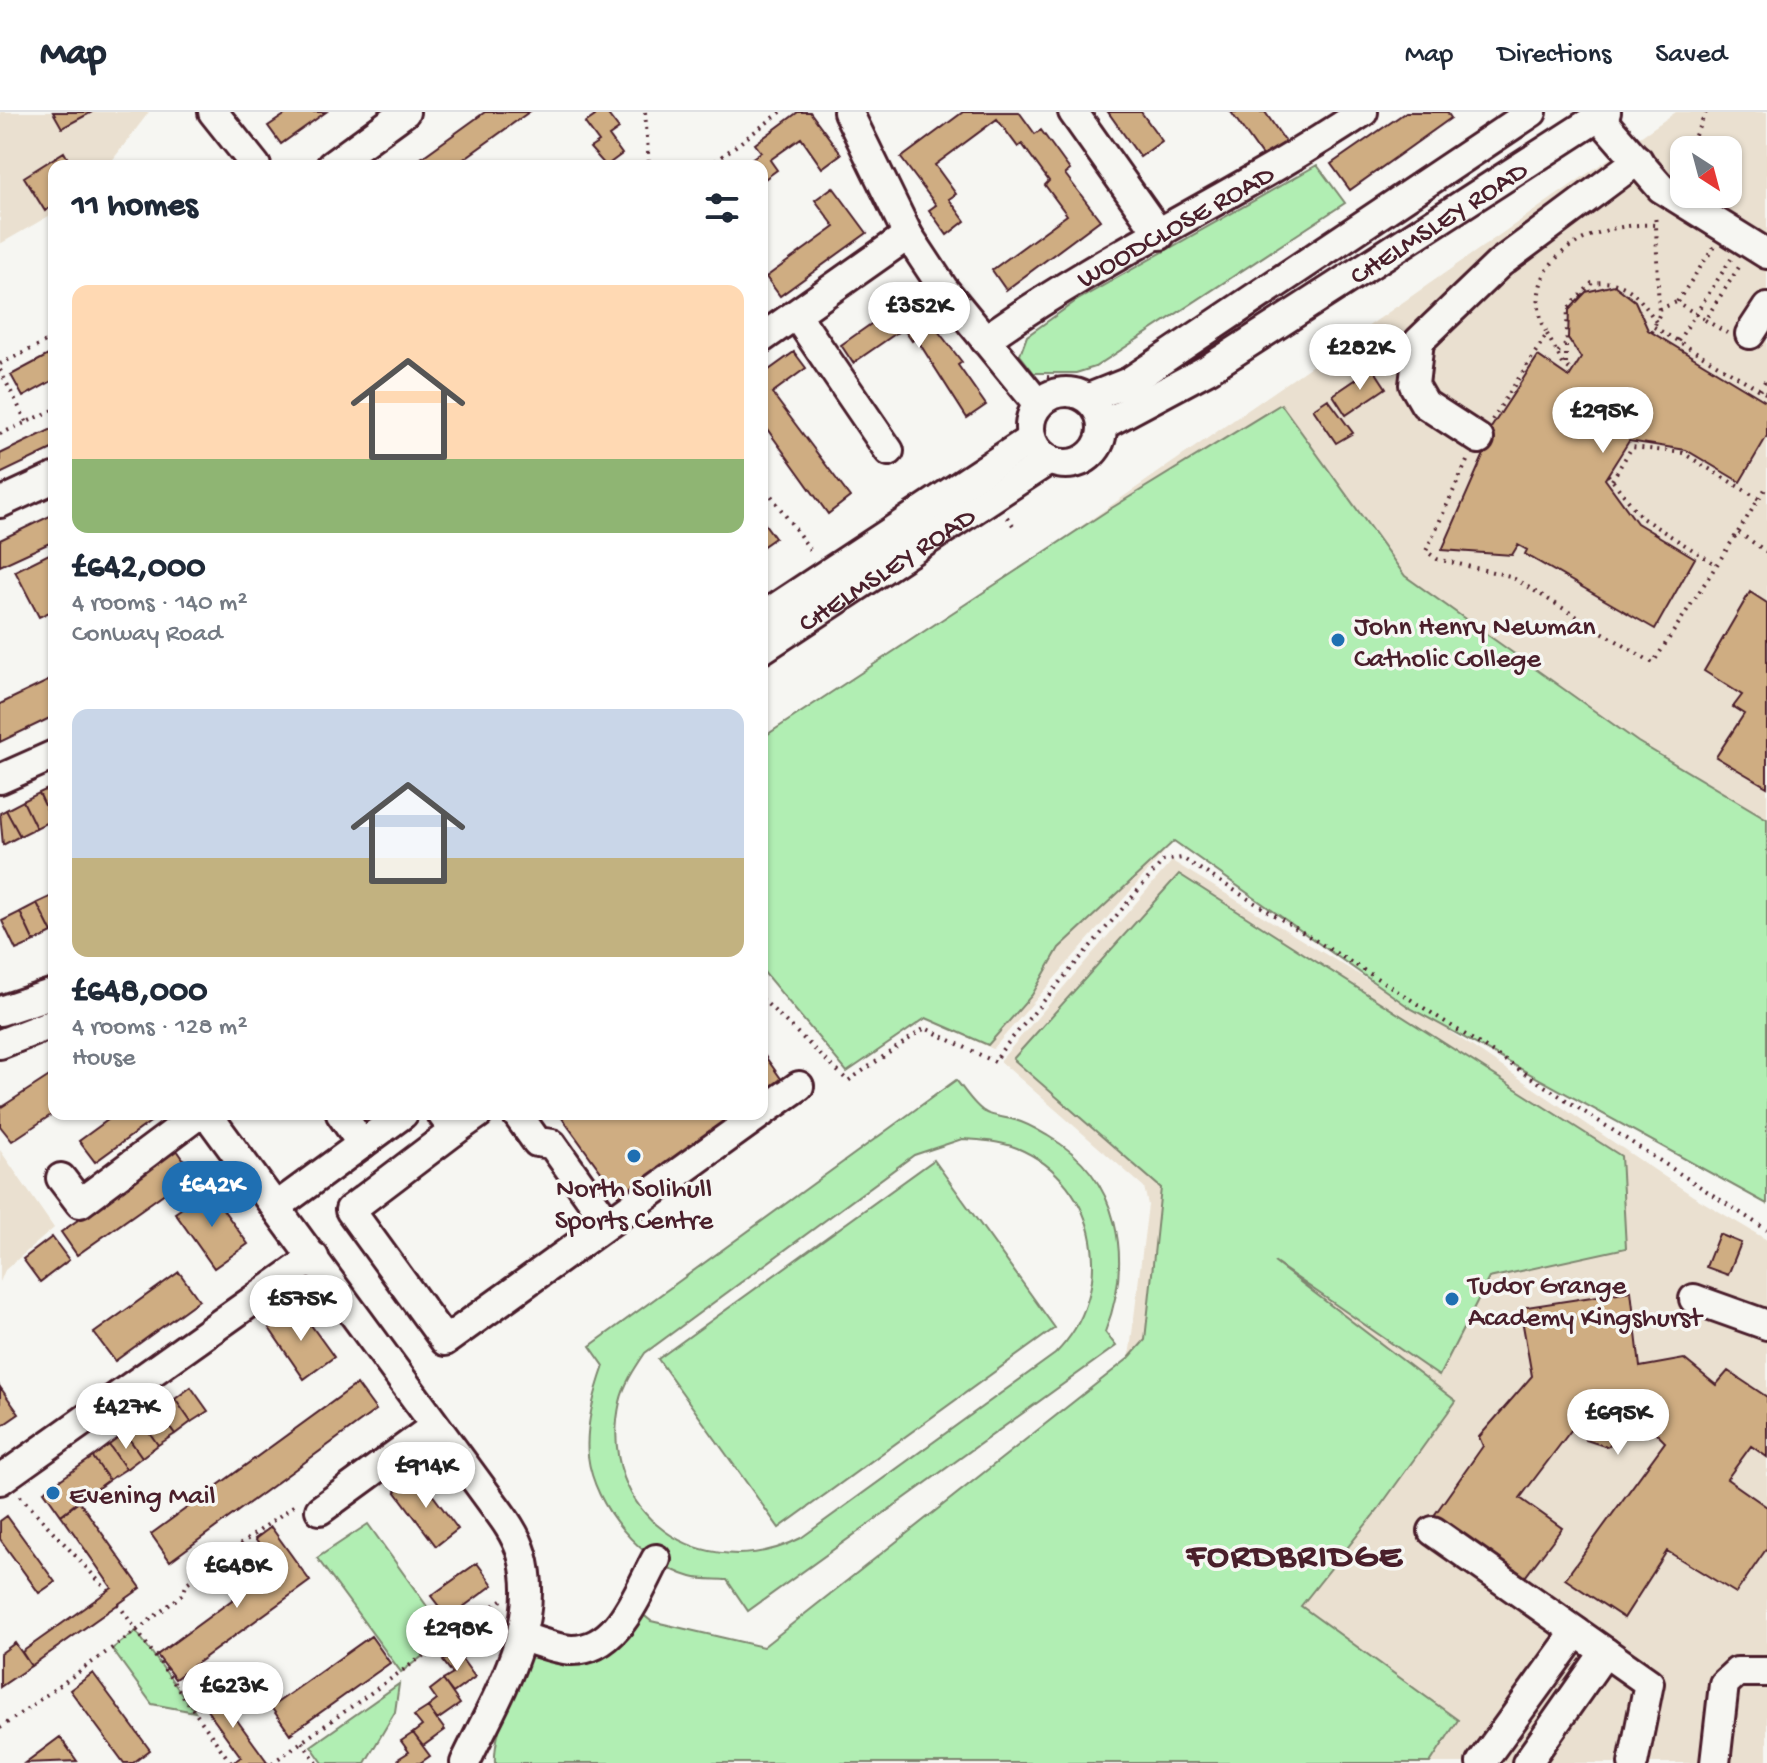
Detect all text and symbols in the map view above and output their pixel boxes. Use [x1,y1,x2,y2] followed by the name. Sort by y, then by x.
[40,33,106,77] text: Map
[1405,39,1453,72] text: Map
[1497,39,1611,72] text: Directions
[1655,39,1727,72] text: Saved
[1670,136,1742,208] north arrow
[1670,136,1742,208] map controls
[1345,155,1535,294] street label: CHELMSLEY ROAD
[1072,159,1282,297] street label: WOODCLOSE ROAD
[700,186,744,230] icon: filters
[72,188,198,228] text: 11 homes
[863,282,975,350] pin: £352K
[886,292,952,323] text: £352K
[1304,324,1416,392] pin: £282K
[1327,334,1393,365] text: £282K
[336,337,480,481] icon: home
[1547,387,1659,455] pin: £295K
[1570,397,1636,428] text: £295K
[793,501,983,642] street label: CHELMSLEY ROAD
[72,549,206,589] text: £642,000
[72,589,248,620] text: 4 rooms · 140 m²
[1354,612,1596,677] place label: John Henry Newman Catholic College
[72,620,222,651] text: Conway Road
[1329,631,1347,649] marker: John Henry Newman Catholic College
[336,761,480,905] icon: home
[72,973,208,1013] text: £648,000
[72,1013,248,1044] text: 4 rooms · 128 m²
[72,1044,136,1075] text: House
[625,1147,643,1165] marker: North Solihull Sports Centre
[156,1161,268,1229] pin: £642K
[180,1171,244,1202] text: £642K
[555,1174,714,1239] place label: North Solihull Sports Centre
[1466,1271,1704,1336] place label: Tudor Grange Academy Kingshurst
[245,1275,357,1343] pin: £575K
[268,1285,334,1316] text: £575K
[1443,1290,1461,1308] marker: Tudor Grange Academy Kingshurst
[70,1383,182,1451] pin: £427K
[1562,1389,1674,1457] pin: £695K
[94,1393,158,1424] text: £427K
[1585,1399,1651,1430] text: £695K
[370,1442,482,1510] pin: £914K
[395,1452,457,1483] text: £914K
[69,1481,216,1514] place label: Evening Mail
[44,1484,62,1502] marker: Evening Mail
[1186,1537,1404,1580] district label: FORDBRIDGE
[181,1542,293,1610] pin: £648K
[204,1552,270,1583] text: £648K
[401,1605,513,1673] pin: £298K
[424,1615,490,1646] text: £298K
[177,1662,289,1730] pin: £623K
[200,1672,266,1703] text: £623K

